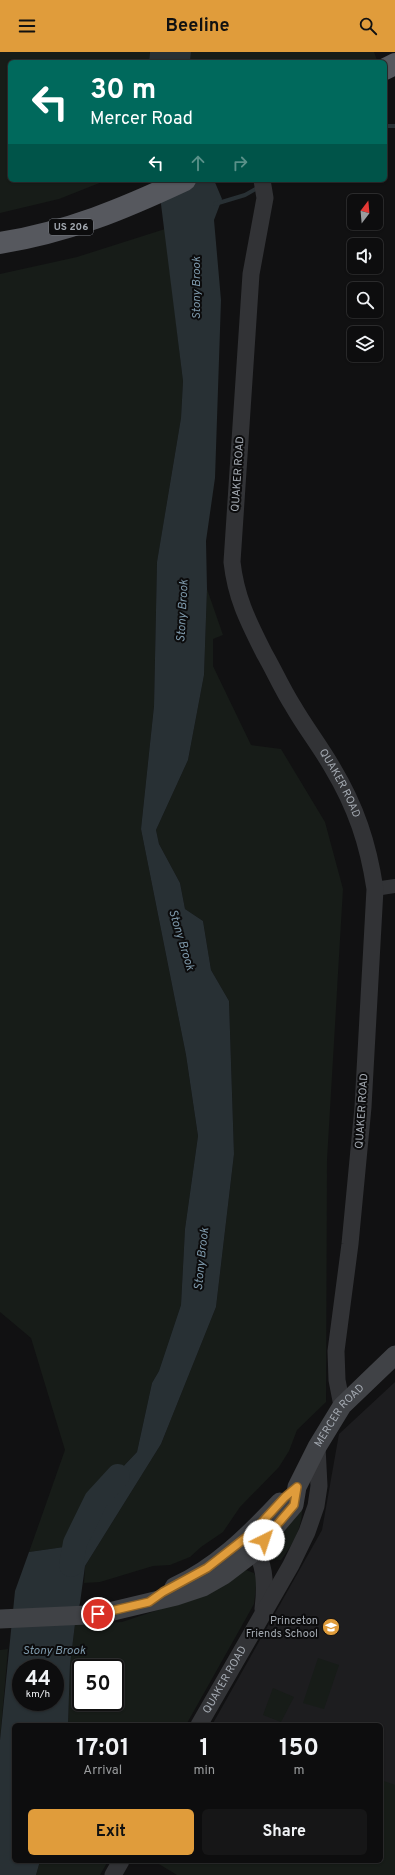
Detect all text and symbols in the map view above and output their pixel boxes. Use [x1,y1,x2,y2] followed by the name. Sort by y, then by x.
[16,15,38,37] icon: menu
[165,15,230,38] text: Beeline
[357,15,379,37] icon: search
[90,73,156,109] text: 30 m
[24,76,76,128] icon: left
[90,108,193,131] text: Mercer Road
[145,152,167,174] icon: left
[187,152,209,174] icon: ahead
[229,152,251,174] icon: right
[347,194,383,230] north arrow
[347,194,383,362] map controls
[49,219,93,235] road number: US 206
[347,238,383,274] button: sound
[189,256,205,320] water label: Stony Brook
[347,282,383,318] button: search
[347,326,383,362] button: layers
[228,436,248,512] street label: QUAKER ROAD
[173,578,193,643] water label: Stony Brook
[316,746,363,820] street label: QUAKER ROAD
[164,908,198,973] water label: Stony Brook
[352,1073,372,1149] street label: QUAKER ROAD
[191,1226,213,1291] water label: Stony Brook
[311,1381,367,1450] street label: MERCER ROAD
[243,1519,285,1561] position arrow
[81,1597,115,1631] pin
[87,1603,109,1625] icon: arrive
[246,1614,318,1641] place label: Princeton Friends School
[321,1617,341,1637] school or university icon: Princeton Friends School
[22,1643,86,1659] water label: Stony Brook
[200,1644,250,1716] street label: QUAKER ROAD
[72,1659,124,1711] speed limit sign: 50
[25,1667,51,1693] text: 44
[26,1688,50,1701] text: km/h
[76,1734,130,1764] text: 17:01
[200,1734,209,1764] text: 1
[279,1734,319,1764] text: 150
[83,1763,122,1779] text: Arrival
[194,1763,215,1779] text: min
[294,1763,305,1779] text: m
[28,1809,194,1855] button: Exit
[202,1809,367,1855] button: Share

